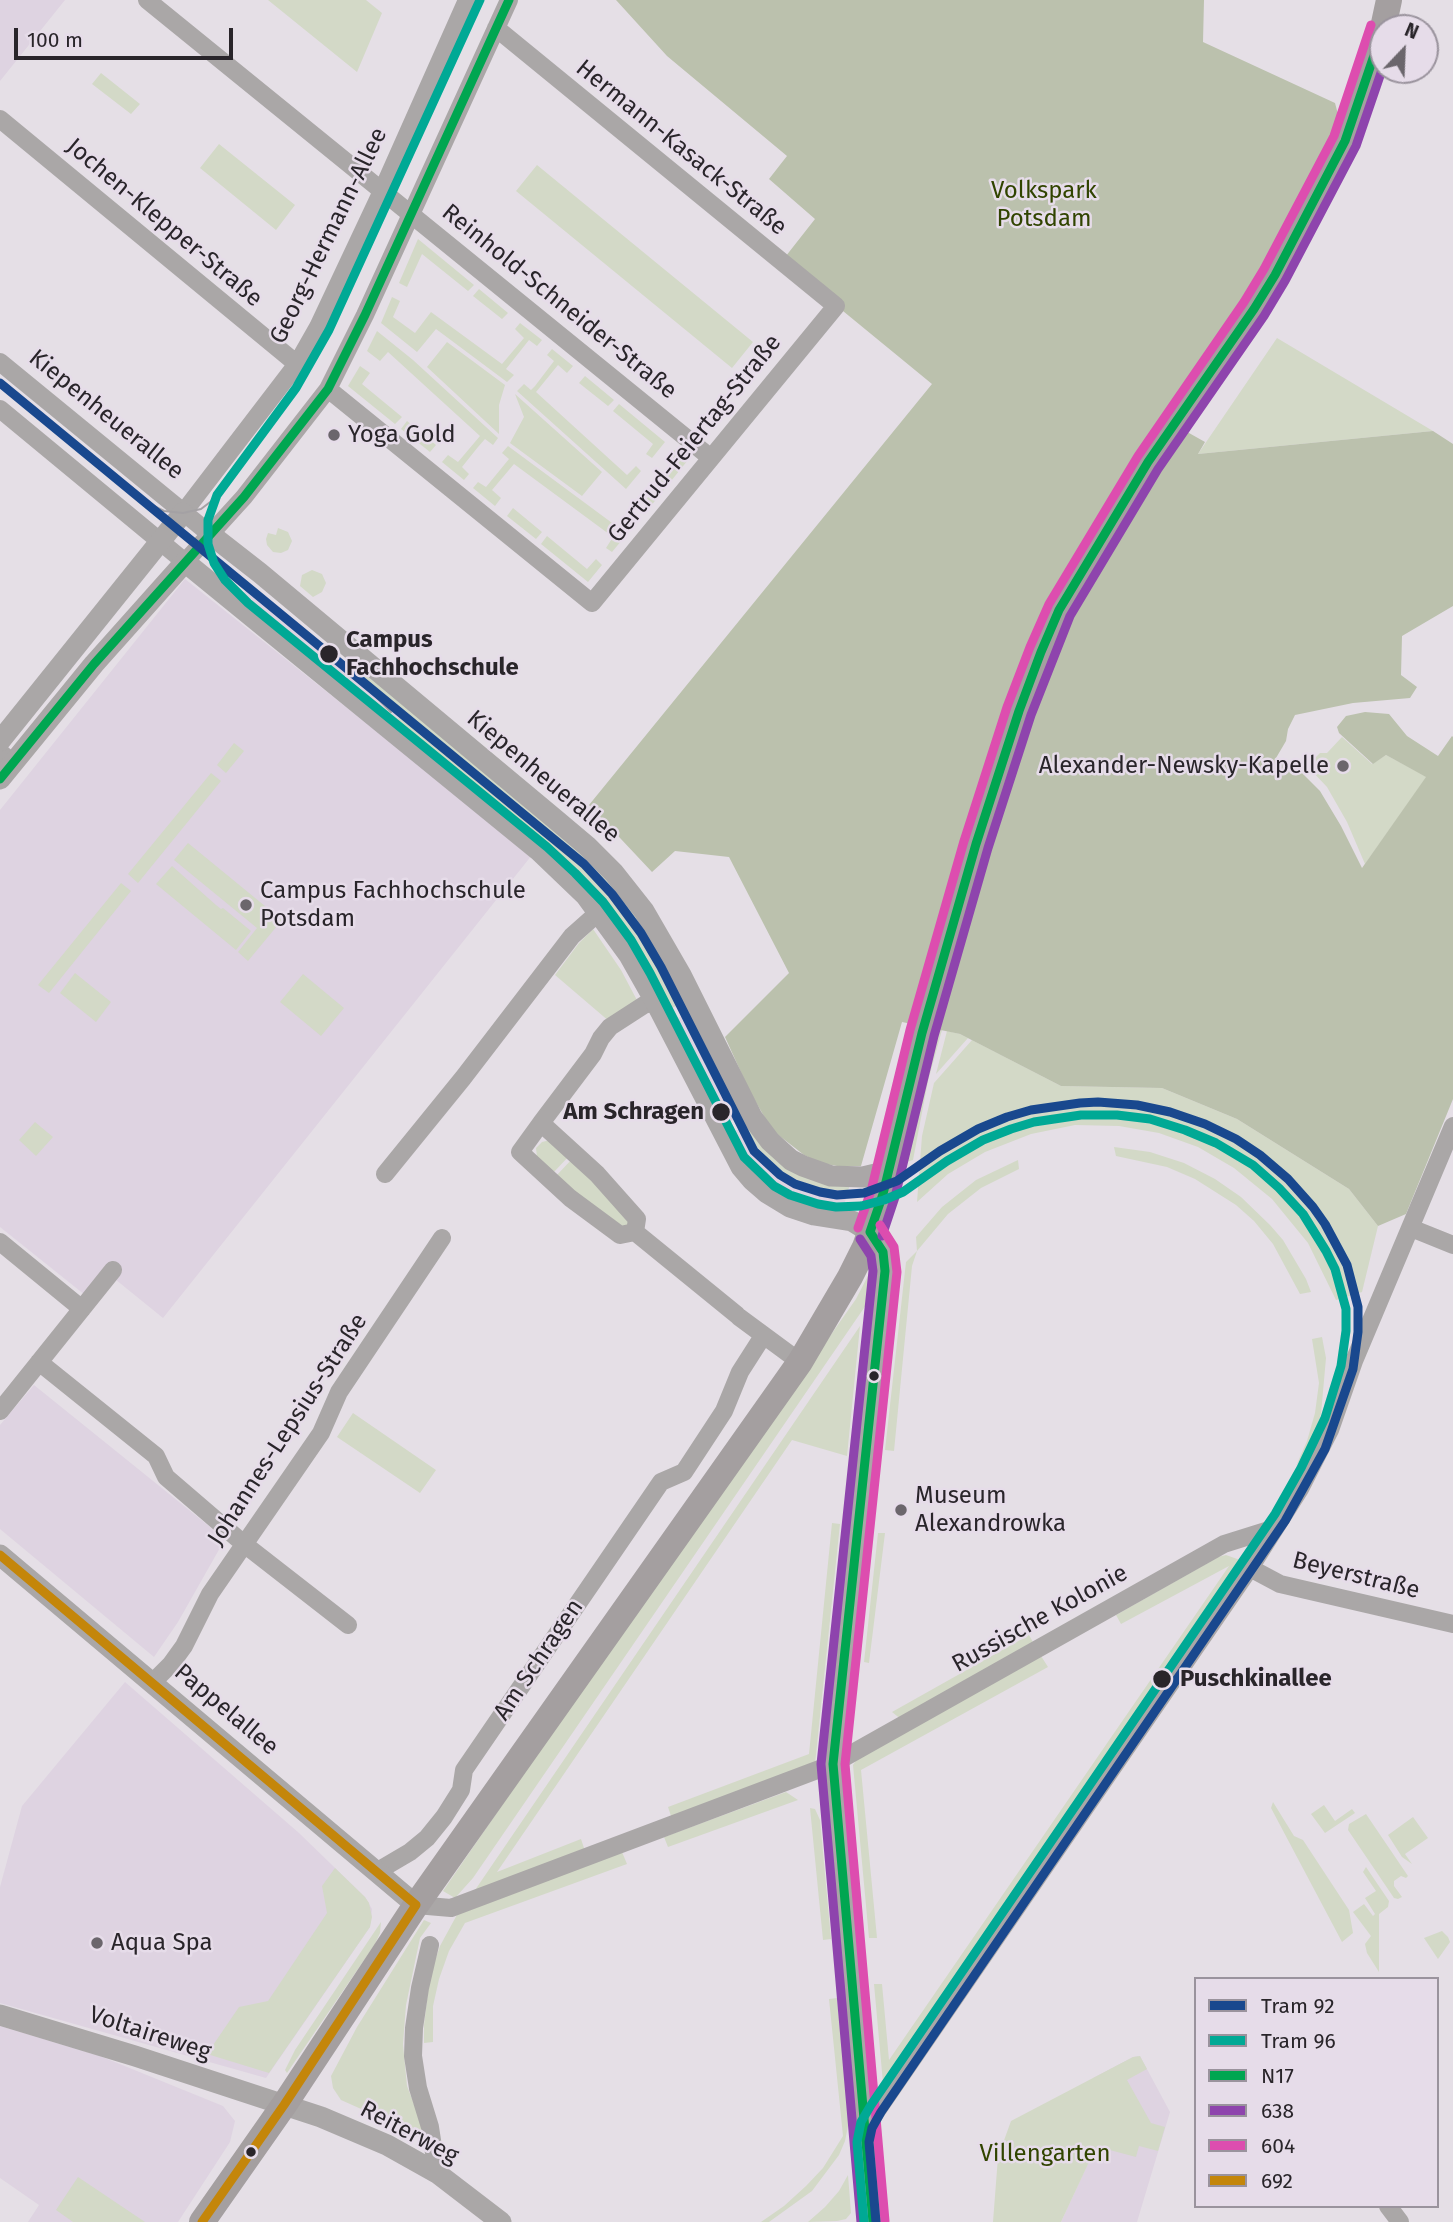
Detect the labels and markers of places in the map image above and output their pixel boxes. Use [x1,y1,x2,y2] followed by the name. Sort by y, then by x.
[348,421,456,449] place label: Yoga Gold
[326,427,342,443] marker: Yoga Gold
[346,626,519,682] place label: Campus Fachhochschule
[318,643,340,665] marker: Campus Fachhochschule
[1039,752,1329,780] place label: Alexander-Newsky-Kapelle
[1335,758,1351,774] marker: Alexander-Newsky-Kapelle
[260,877,526,933] place label: Campus Fachhochschule Potsdam
[238,897,254,913] marker: Campus Fachhochschule Potsdam
[563,1098,704,1126] place label: Am Schragen
[710,1101,732,1123] marker: Am Schragen
[867,1369,881,1383] unlabelled marker
[915,1482,1066,1538] place label: Museum Alexandrowka
[893,1502,909,1518] marker: Museum Alexandrowka
[1180,1665,1332,1693] place label: Puschkinallee
[1151,1668,1173,1690] marker: Puschkinallee
[111,1929,213,1957] place label: Aqua Spa
[89,1935,105,1951] marker: Aqua Spa
[244,2145,258,2159] unlabelled marker

